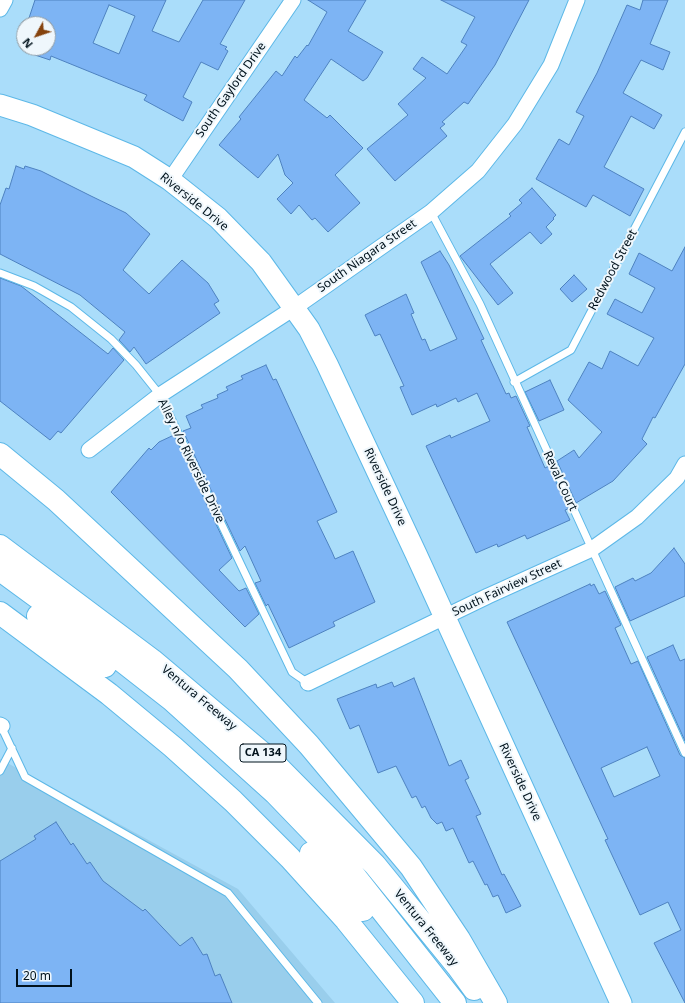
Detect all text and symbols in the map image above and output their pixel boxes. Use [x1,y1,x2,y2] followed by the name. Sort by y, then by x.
[16,16,56,56] north arrow
[19,35,36,52] text: N
[193,40,269,140] street label: South Gaylord Drive
[157,170,231,234] street label: Riverside Drive
[315,216,419,296] street label: South Niagara Street
[586,227,640,313] street label: Redwood Street
[155,397,227,525] street label: Alley n/o Riverside Drive
[361,446,409,528] street label: Riverside Drive
[540,449,580,513] street label: Reval Court
[450,556,564,620] street label: South Fairview Street
[158,662,240,734] street label: Ventura Freeway
[496,741,544,823] street label: Riverside Drive
[240,744,286,762] road number: CA 134
[391,887,461,969] street label: Ventura Freeway
[18,961,74,987] scale bar
[23,967,51,984] text: 20 m

